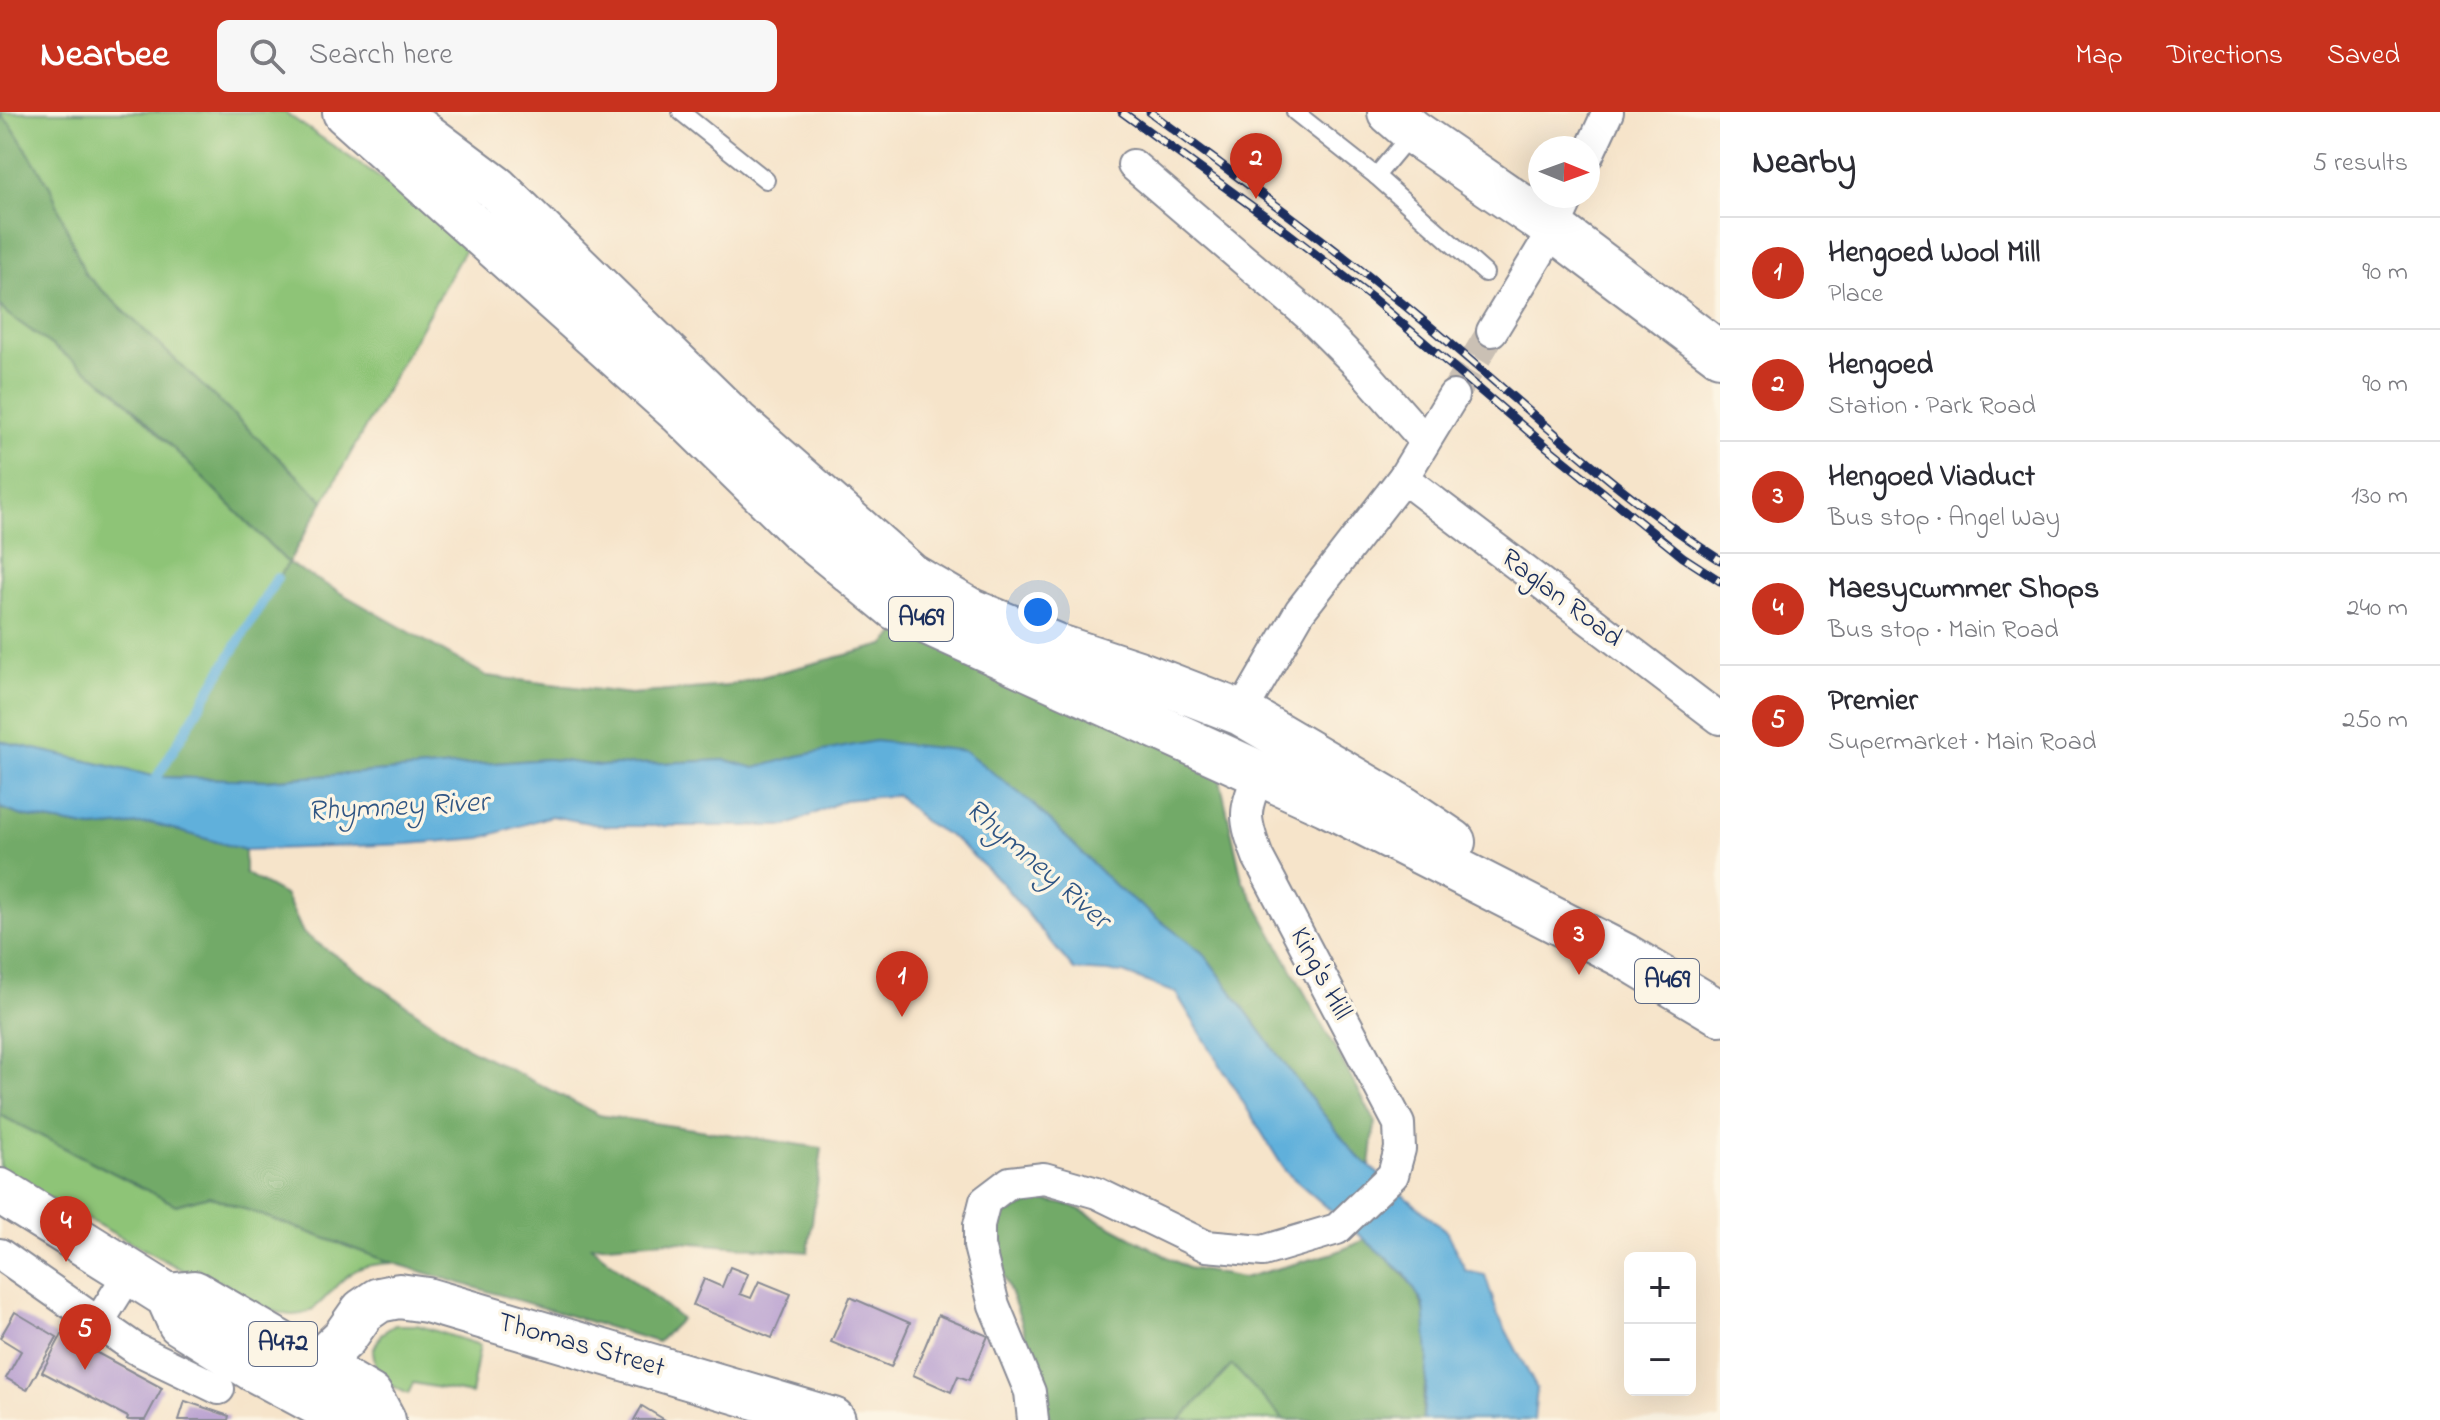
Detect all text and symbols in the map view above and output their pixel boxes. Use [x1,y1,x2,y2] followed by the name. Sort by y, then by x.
[217,20,777,92] search box
[40,28,169,84] text: Nearbee
[245,34,289,78] icon: search
[309,34,453,78] text: Search here
[2075,36,2123,77] text: Map
[2167,36,2283,77] text: Directions
[2327,36,2400,77] text: Saved
[1230,133,1282,199] pin: 2
[1528,136,1600,208] north arrow
[1752,139,1856,189] text: Nearby
[2313,145,2408,183] text: 5 results
[1828,232,2040,276] text: Hengoed Wool Mill
[1774,254,1782,292] text: 1
[2362,254,2408,292] text: 90 m
[1828,276,1883,314] text: Place
[1828,344,1933,388] text: Hengoed
[1772,366,1784,404] text: 2
[2362,366,2408,404] text: 90 m
[1828,388,2036,426] text: Station · Park Road
[1828,456,2035,500] text: Hengoed Viaduct
[1773,478,1783,516] text: 3
[2351,478,2408,516] text: 130 m
[1828,500,2060,538] text: Bus stop · Angel Way
[1491,539,1631,659] street label: Raglan Road
[1828,568,2099,612] text: Maesycwmmer Shops
[1773,590,1783,628] text: 4
[2346,590,2408,628] text: 240 m
[1018,592,1058,632] your location
[889,597,953,641] road number: A469
[1828,612,2059,650] text: Bus stop · Main Road
[1828,680,1918,724] text: Premier
[1771,702,1785,740] text: 5
[2342,702,2408,740] text: 250 m
[1828,724,2096,762] text: Supermarket · Main Road
[307,781,493,835] water label: Rhymney River
[954,789,1122,943] water label: Rhymney River
[1553,909,1605,975] pin: 3
[1278,920,1362,1028] street label: King's Hill
[876,951,928,1017] pin: 1
[1635,959,1699,1003] road number: A469
[40,1196,92,1262] pin: 4
[1624,1252,1696,1396] map controls
[1624,1252,1696,1324] button: +
[492,1303,670,1389] street label: Thomas Street
[59,1304,111,1370] pin: 5
[249,1322,317,1366] road number: A472
[1624,1324,1696,1396] button: −

